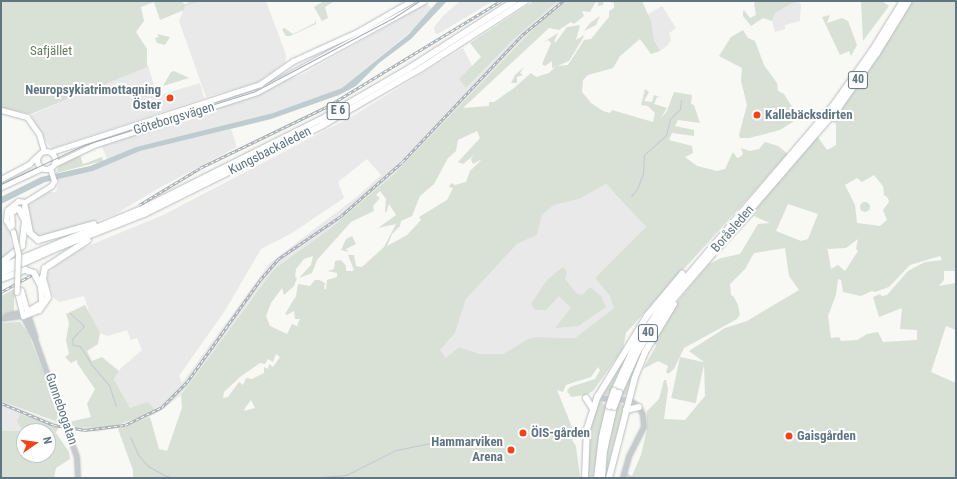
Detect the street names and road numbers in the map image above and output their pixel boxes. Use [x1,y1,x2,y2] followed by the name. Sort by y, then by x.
[847,70,869,90] road number: 40
[132,99,216,139] street label: Göteborgsvägen
[326,101,350,121] road number: E 6
[226,124,314,178] street label: Kungsbackaleden
[708,202,758,256] street label: Boråsleden
[637,323,659,343] road number: 40
[41,371,81,447] street label: Gunnebogatan

